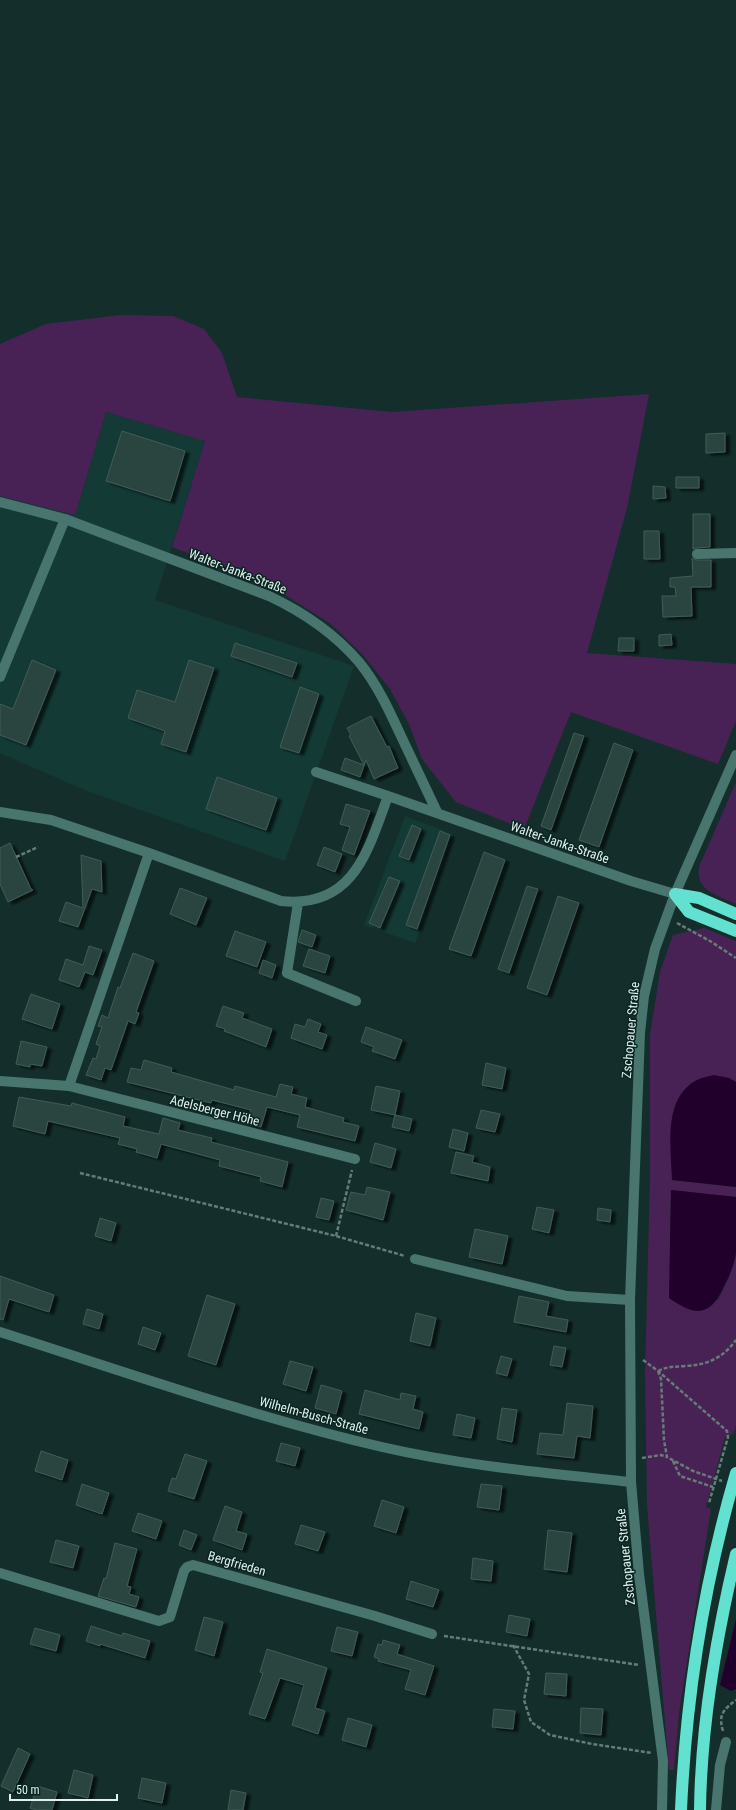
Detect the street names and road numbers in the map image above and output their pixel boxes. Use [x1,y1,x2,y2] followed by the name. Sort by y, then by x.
[187,546,289,597] street label: Walter-Janka-Straße
[508,819,611,866] street label: Walter-Janka-Straße
[619,981,642,1079] street label: Zschopauer Straße
[169,1092,261,1129] street label: Adelsberger Höhe
[258,1394,370,1437] street label: Wilhelm-Busch-Straße
[613,1508,638,1606] street label: Zschopauer Straße
[206,1548,267,1579] street label: Bergfrieden

